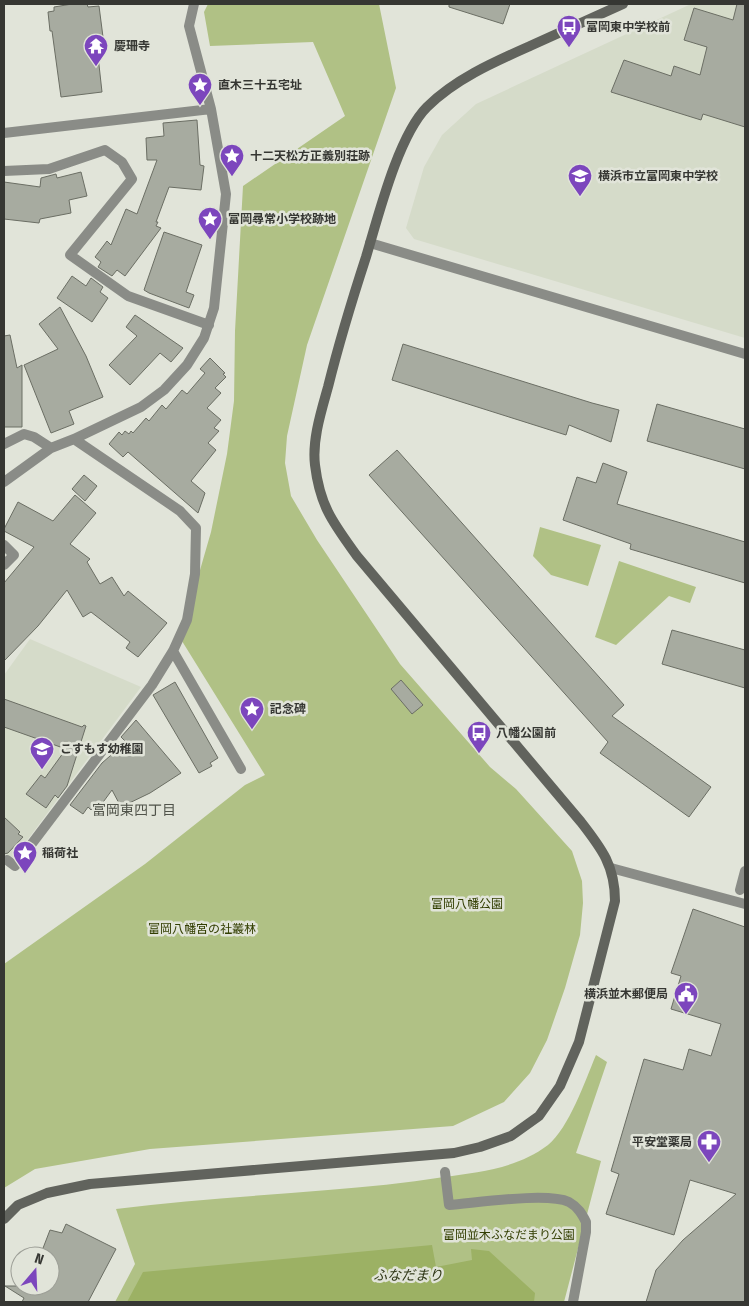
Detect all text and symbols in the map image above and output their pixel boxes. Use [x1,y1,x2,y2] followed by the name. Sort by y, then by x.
[556,14,582,48] bus stop icon: 富岡東中学校前
[586,20,670,34] place label: 富岡東中学校前
[83,33,109,67] temple icon: 慶珊寺
[114,39,150,53] place label: 慶珊寺
[187,72,213,106] place icon: 直木三十五宅址
[218,78,302,92] place label: 直木三十五宅址
[219,143,245,177] place icon: 十二天松方正義別荘跡
[250,149,370,163] place label: 十二天松方正義別荘跡
[567,163,593,197] school or university icon: 横浜市立富岡東中学校
[598,169,718,183] place label: 横浜市立富岡東中学校
[197,206,223,240] place icon: 富岡尋常小学校跡地
[228,212,336,226] place label: 富岡尋常小学校跡地
[239,696,265,730] place icon: 記念碑
[270,702,306,716] place label: 記念碑
[466,720,492,754] bus stop icon: 八幡公園前
[496,726,556,740] place label: 八幡公園前
[29,736,55,770] school or university icon: こすもす幼稚園
[60,742,144,756] place label: こすもす幼稚園
[92,802,176,819] district label: 富岡東四丁目
[12,840,38,874] place icon: 稲荷社
[42,846,78,860] place label: 稲荷社
[431,897,503,911] park label: 富岡八幡公園
[148,922,256,936] park label: 富岡八幡宮の社叢林
[673,981,699,1015] public building icon: 横浜並木郵便局
[584,987,668,1001] place label: 横浜並木郵便局
[696,1129,722,1163] pharmacy icon: 平安堂薬局
[632,1135,692,1149] place label: 平安堂薬局
[443,1228,575,1242] park label: 富岡並木ふなだまり公園
[10,1246,60,1296] north arrow
[32,1250,46,1269] text: N
[373,1267,443,1284] water label: ふなだまり

